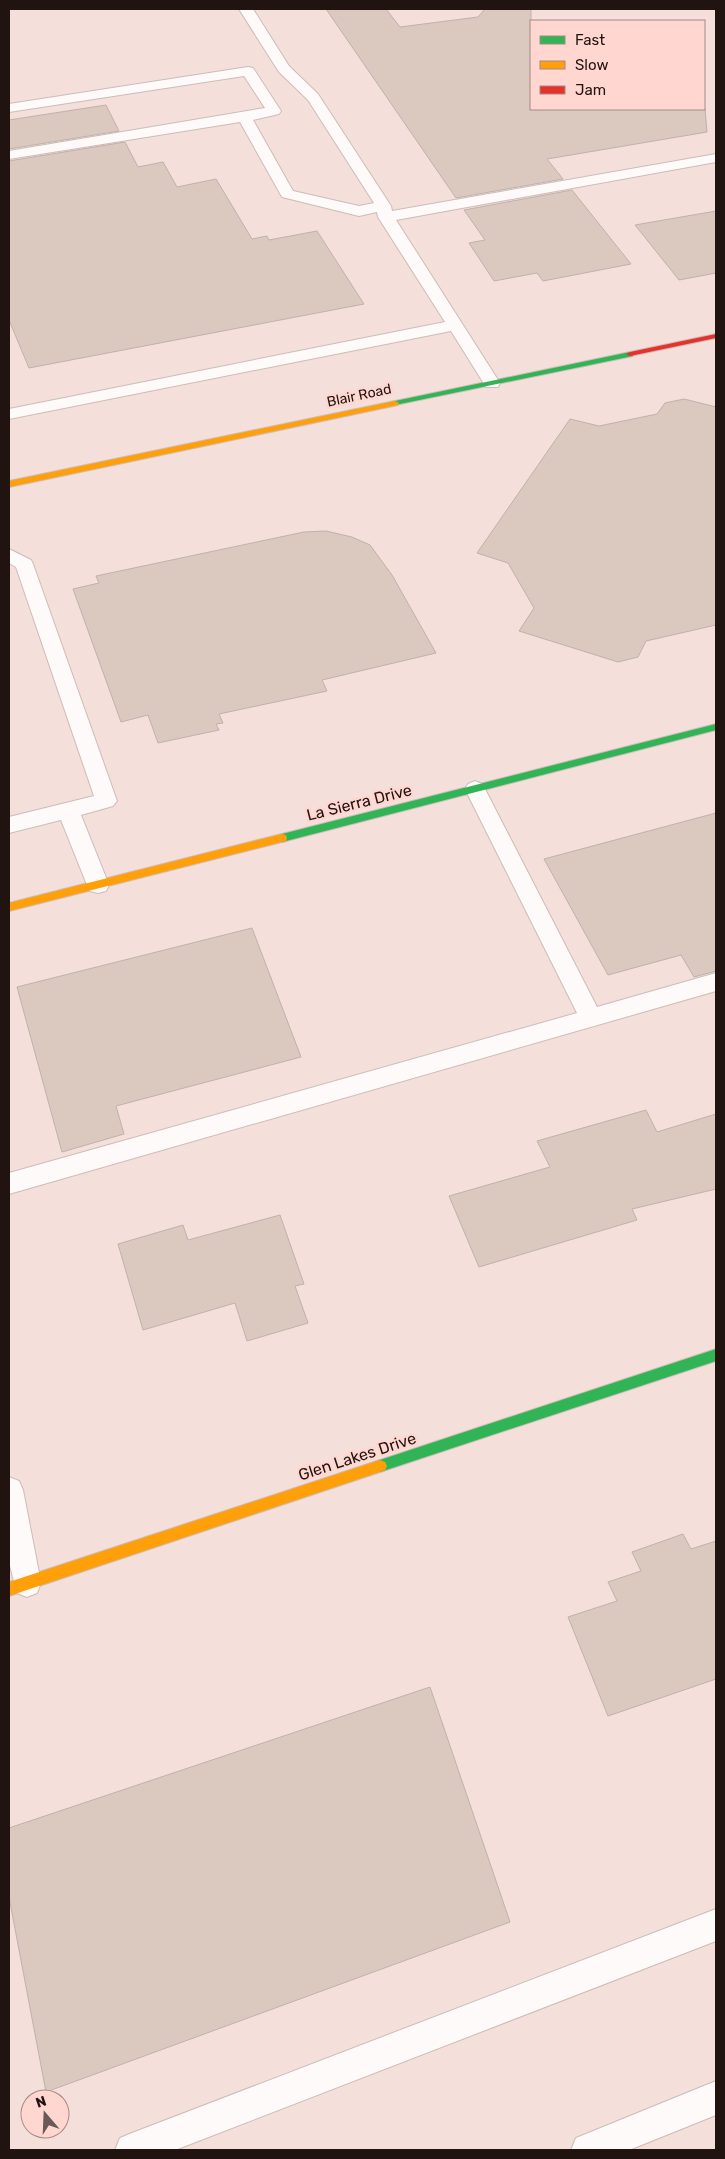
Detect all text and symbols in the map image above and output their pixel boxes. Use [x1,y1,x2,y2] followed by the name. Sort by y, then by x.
[530,20,705,110] legend
[575,31,605,49] text: Fast
[575,56,608,74] text: Slow
[575,81,606,99] text: Jam
[325,380,393,411] street label: Blair Road
[305,780,414,825] street label: La Sierra Drive
[296,1428,418,1484] street label: Glen Lakes Drive
[20,2089,70,2139] north arrow
[33,2093,48,2112] text: N

